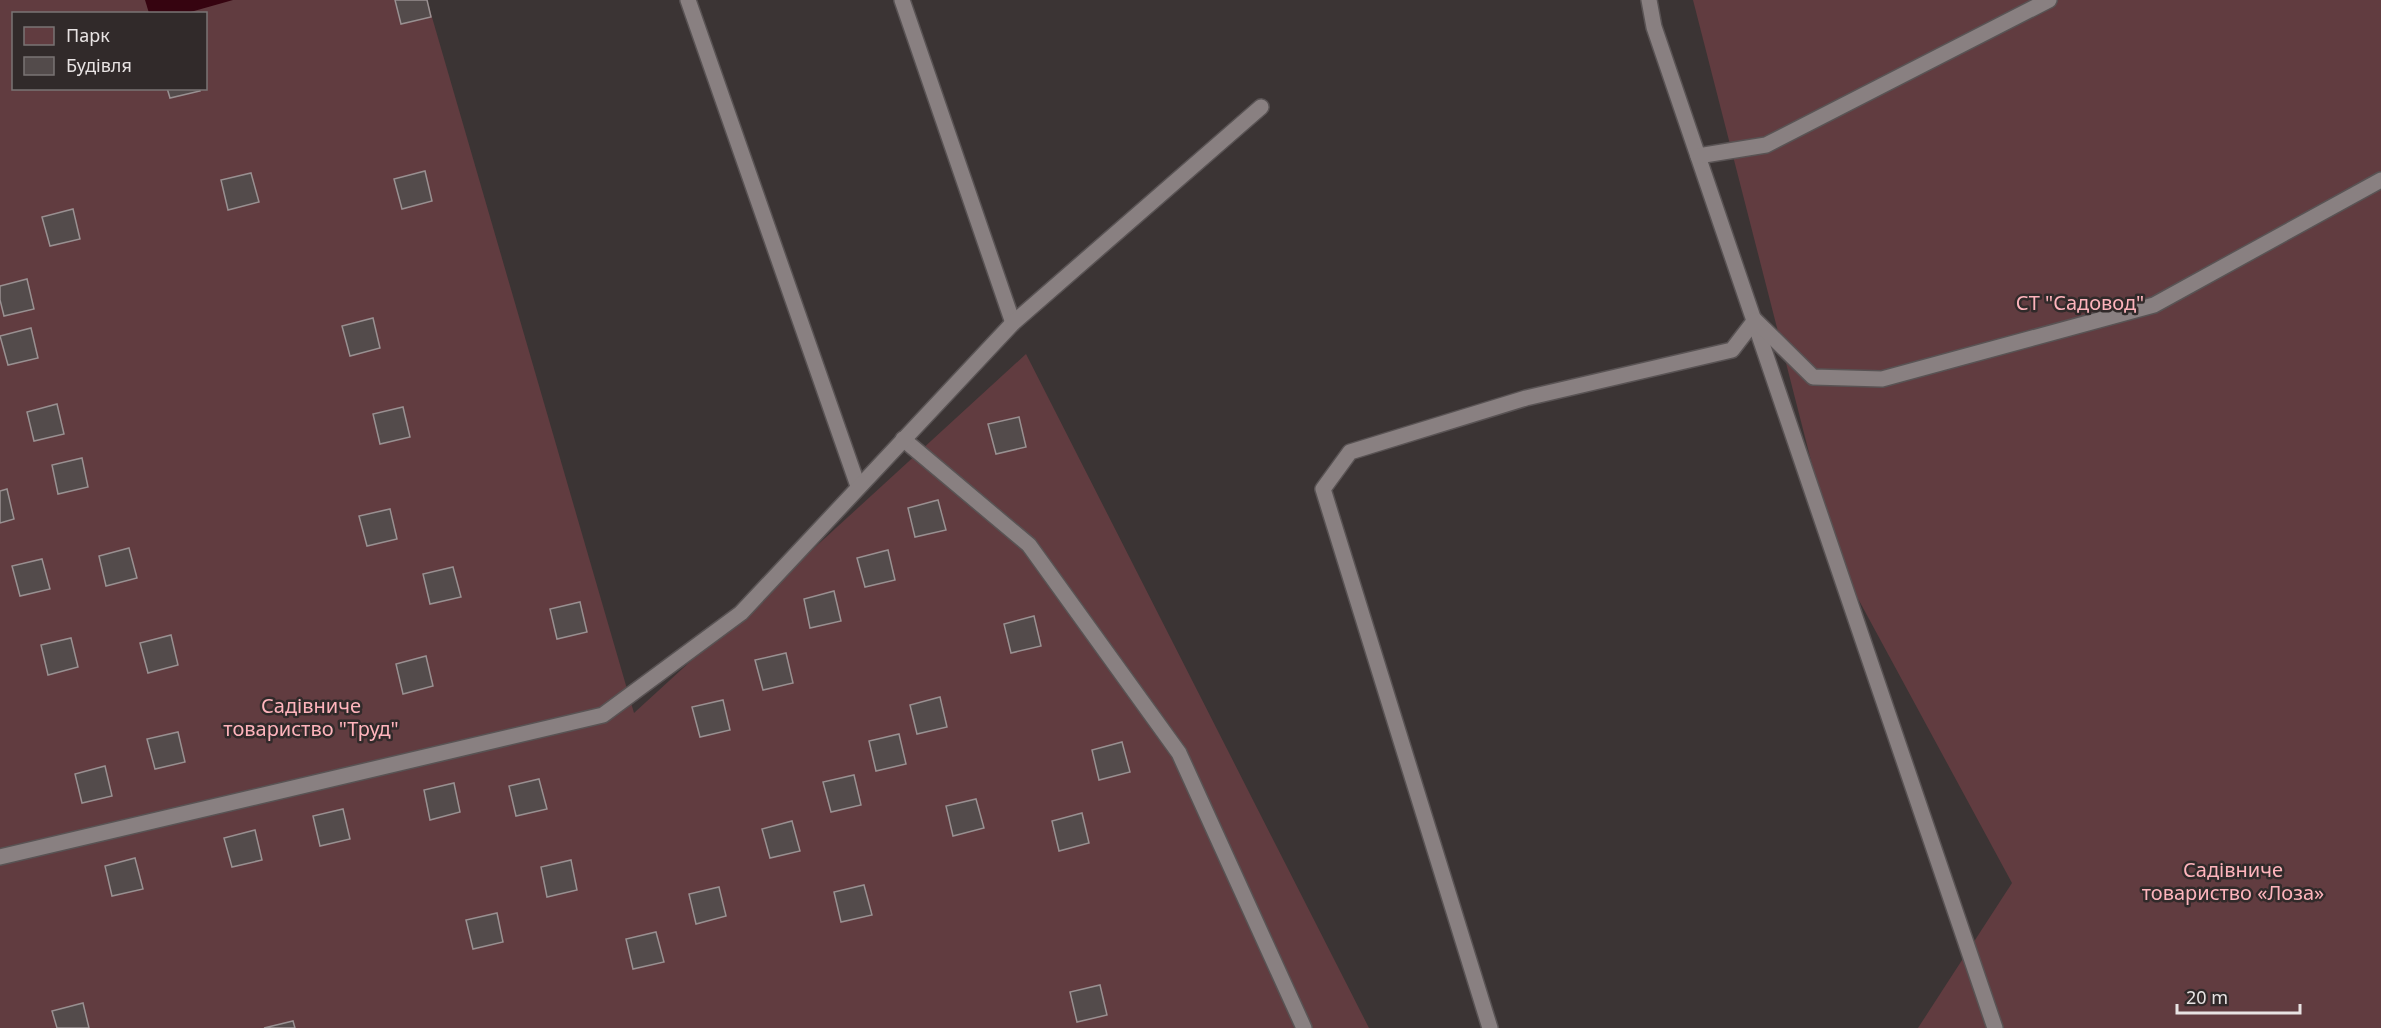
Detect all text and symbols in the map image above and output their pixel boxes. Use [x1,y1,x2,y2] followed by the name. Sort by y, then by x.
[12,12,207,90] legend
[66,23,110,47] text: Парк
[66,53,132,77] text: Будівля
[2016,289,2144,316] park label: СТ "Садовод"
[223,692,399,742] park label: Садівниче товариство "Труд"
[2142,856,2324,906] park label: Садівниче товариство «Лоза»
[2177,977,2300,1015] scale bar
[2186,985,2228,1009] text: 20 m

